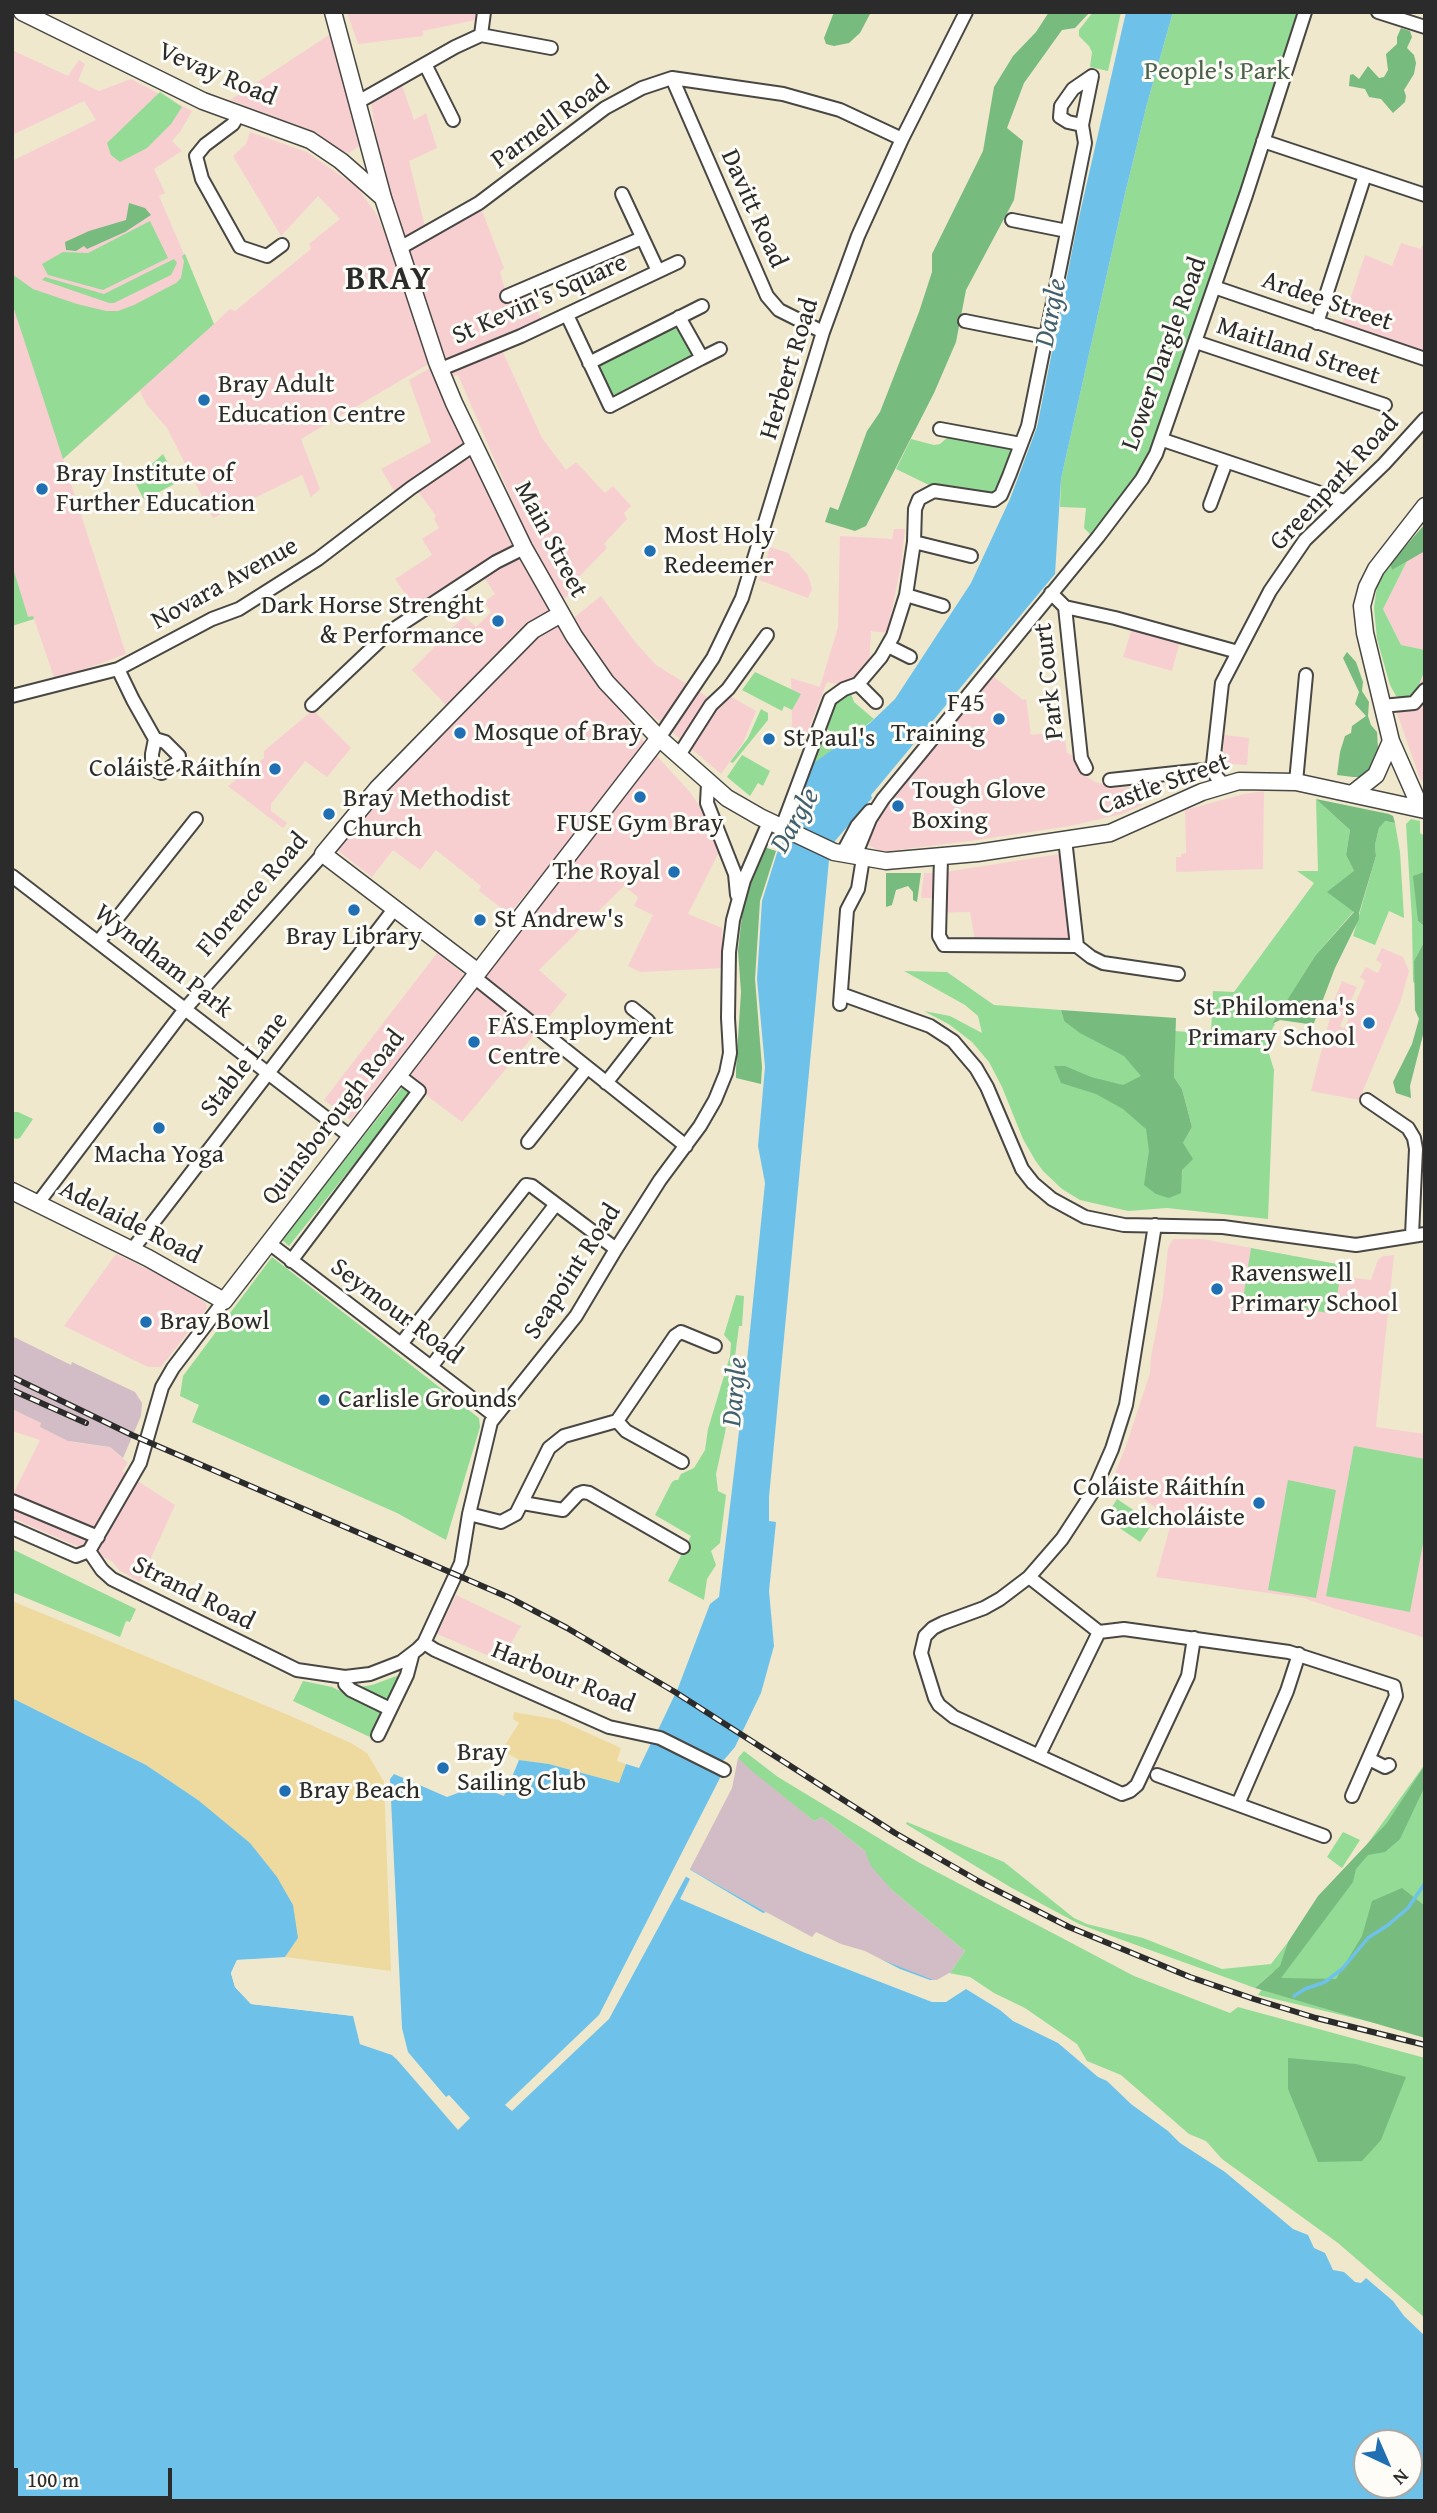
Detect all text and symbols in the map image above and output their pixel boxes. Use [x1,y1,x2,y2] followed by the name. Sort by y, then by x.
[153,36,281,114] street label: Vevay Road
[1144,56,1290,88] park label: People's Park
[486,70,616,176] street label: Parnell Road
[713,145,793,273] street label: Davitt Road
[448,248,632,352] street label: St Kevin's Square
[1116,253,1214,455] street label: Lower Dargle Road
[346,261,432,301] district label: BRAY
[1258,265,1396,339] street label: Ardee Street
[1029,276,1075,350] water label: Dargle
[754,295,826,443] street label: Herbert Road
[1213,311,1383,393] street label: Maitland Street
[218,369,406,430] place label: Bray Adult Education Centre
[196,392,212,408] marker: Bray Adult Education Centre
[1264,408,1406,558] street label: Greenpark Road
[56,458,255,520] place label: Bray Institute of Further Education
[506,477,594,603] street label: Main Street
[34,481,50,497] marker: Bray Institute of Further Education
[664,520,775,582] place label: Most Holy Redeemer
[146,531,304,637] street label: Novara Avenue
[642,543,658,559] marker: Most Holy Redeemer
[261,590,484,652] place label: Dark Horse Strenght & Performance
[490,613,506,629] marker: Dark Horse Strenght & Performance
[1028,621,1072,741] street label: Park Court
[891,688,985,750] place label: F45 Training
[991,711,1007,727] marker: F45 Training
[474,717,642,749] place label: Mosque of Bray
[783,723,875,755] place label: St Paul's
[452,725,468,741] marker: Mosque of Bray
[761,731,777,747] marker: St Paul's
[1094,747,1234,823] street label: Castle Street
[89,753,261,785] place label: Coláiste Ráithín
[267,761,283,777] marker: Coláiste Ráithín
[912,775,1046,836] place label: Tough Glove Boxing
[343,783,510,844] place label: Bray Methodist Church
[764,783,828,859] water label: Dargle
[632,789,648,805] marker: FUSE Gym Bray
[890,798,906,814] marker: Tough Glove Boxing
[321,806,337,822] marker: Bray Methodist Church
[556,808,724,840] place label: FUSE Gym Bray
[191,827,315,963] street label: Florence Road
[553,856,660,888] place label: The Royal
[666,864,682,880] marker: The Royal
[87,898,239,1026] street label: Wyndham Park
[346,902,362,918] marker: Bray Library
[494,904,624,936] place label: St Andrew's
[472,912,488,928] marker: St Andrew's
[286,921,422,953] place label: Bray Library
[1188,992,1355,1054] place label: St.Philomena's Primary School
[194,1006,296,1124] street label: Stable Lane
[488,1011,674,1072] place label: FÁS Employment Centre
[1361,1015,1377,1031] marker: St.Philomena's Primary School
[256,1024,412,1212] street label: Quinsborough Road
[466,1034,482,1050] marker: FÁS Employment Centre
[151,1120,167,1136] marker: Macha Yoga
[94,1139,224,1171] place label: Macha Yoga
[54,1174,206,1272] street label: Adelaide Road
[518,1198,628,1346] street label: Seapoint Road
[324,1252,468,1372] street label: Seymour Road
[1231,1258,1398,1320] place label: Ravenswell Primary School
[1209,1281,1225,1297] marker: Ravenswell Primary School
[160,1306,270,1338] place label: Bray Bowl
[138,1314,154,1330] marker: Bray Bowl
[716,1356,756,1428] water label: Dargle
[338,1384,517,1416] place label: Carlisle Grounds
[316,1392,332,1408] marker: Carlisle Grounds
[1073,1472,1245,1534] place label: Coláiste Ráithín Gaelcholáiste
[1251,1495,1267,1511] marker: Coláiste Ráithín Gaelcholáiste
[127,1550,259,1638] street label: Strand Road
[487,1635,639,1721] street label: Harbour Road
[457,1737,586,1798] place label: Bray Sailing Club
[435,1760,451,1776] marker: Bray Sailing Club
[299,1775,420,1807] place label: Bray Beach
[277,1783,293,1799] marker: Bray Beach
[1353,2429,1423,2499] north arrow
[18,2454,175,2498] scale bar
[1387,2463,1415,2492] text: N
[27,2464,79,2495] text: 100 m

